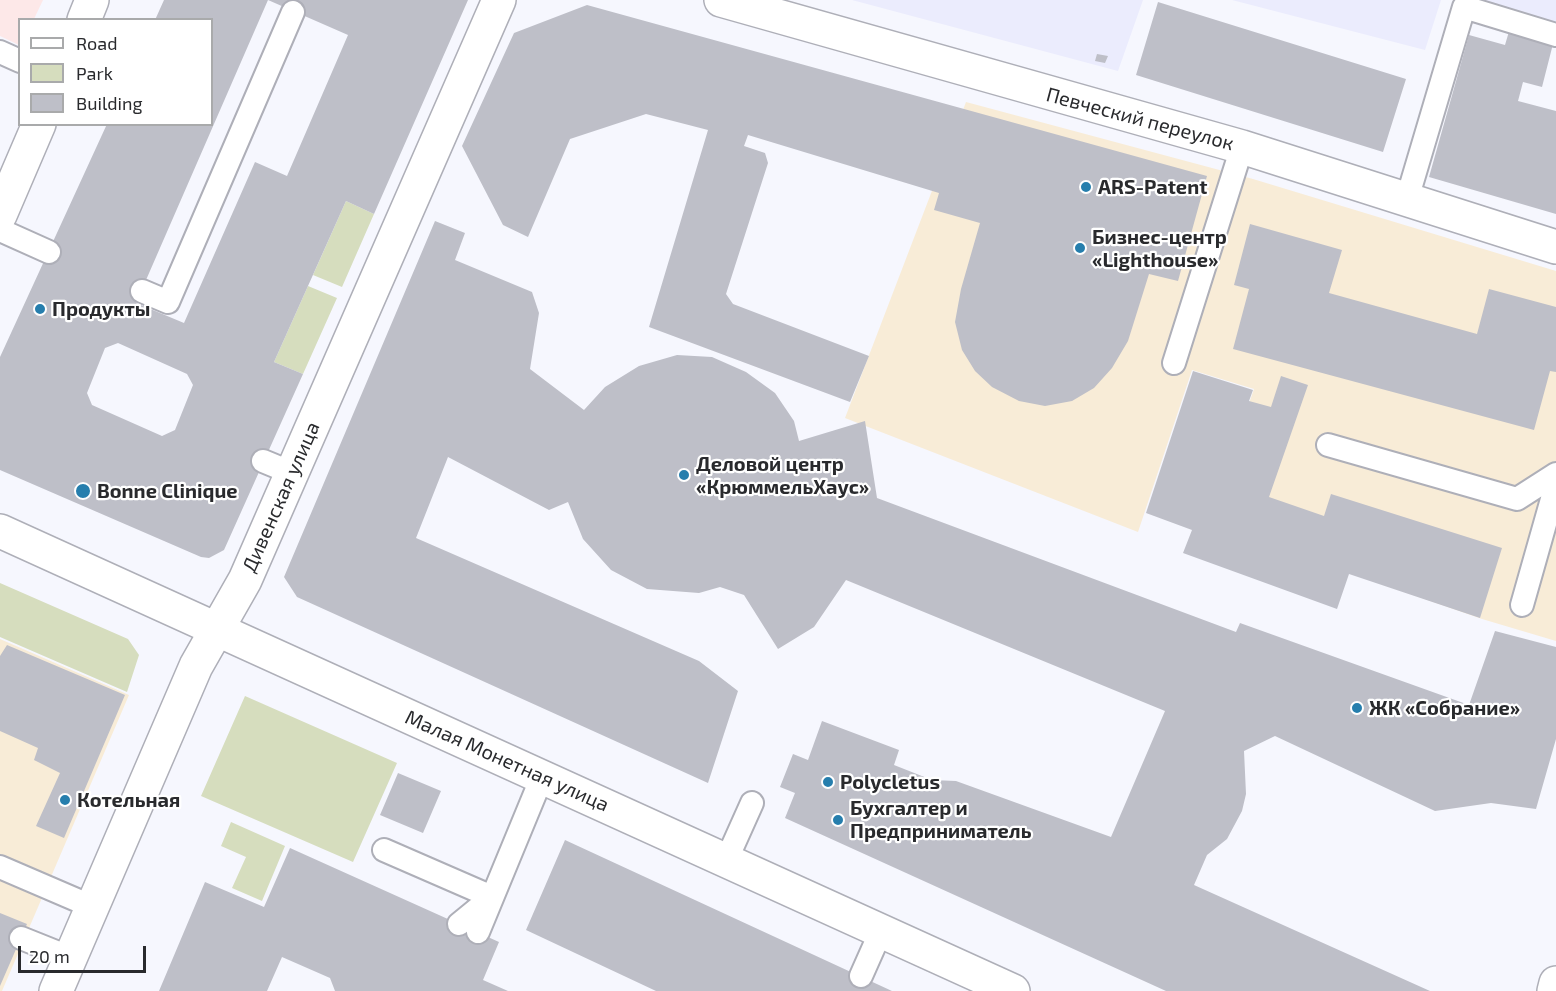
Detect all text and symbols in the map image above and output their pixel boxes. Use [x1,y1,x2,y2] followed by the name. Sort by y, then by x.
[18,18,213,126] legend
[76,32,117,54] text: Road
[76,62,113,84] text: Park
[1044,82,1236,156] street label: Певческий переулок
[76,92,143,114] text: Building
[1098,175,1207,199] place label: ARS-Patent
[1079,180,1093,194] marker: ARS-Patent
[1092,225,1227,272] place label: Бизнес-центр «Lighthouse»
[1073,241,1087,255] marker: Бизнес-центр «Lighthouse»
[52,297,150,321] place label: Продукты
[33,302,47,316] marker: Продукты
[237,418,325,576] street label: Дивенская улица
[696,452,869,499] place label: Деловой центр «КрюммельХаус»
[677,468,691,482] marker: Деловой центр «КрюммельХаус»
[97,479,238,503] place label: Bonne Clinique
[74,482,92,500] marker: Bonne Clinique
[1369,696,1520,720] place label: ЖК «Собрание»
[1350,701,1364,715] marker: ЖК «Собрание»
[401,705,613,817] street label: Малая Монетная улица
[840,770,940,794] place label: Polycletus
[821,775,835,789] marker: Polycletus
[77,788,180,812] place label: Котельная
[58,793,72,807] marker: Котельная
[850,796,1031,843] place label: Бухгалтер и Предприниматель
[831,813,845,827] marker: Бухгалтер и Предприниматель
[21,934,148,972] scale bar
[29,945,70,967] text: 20 m

